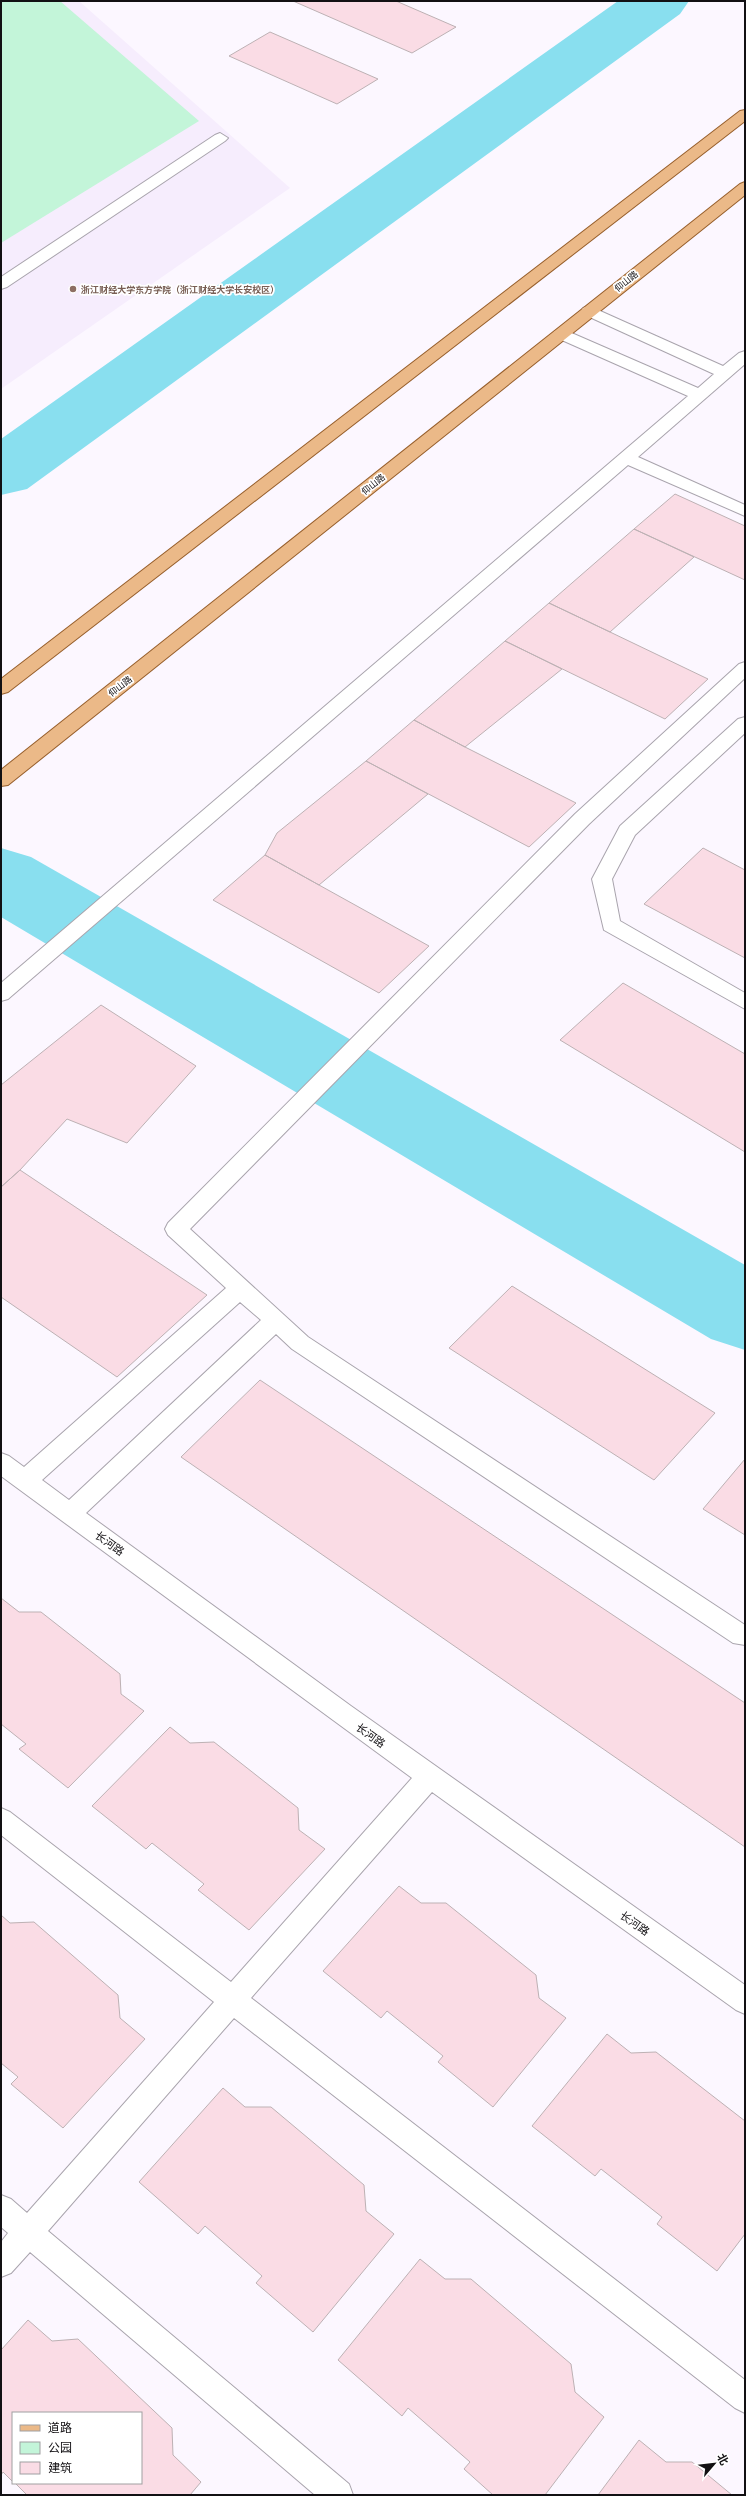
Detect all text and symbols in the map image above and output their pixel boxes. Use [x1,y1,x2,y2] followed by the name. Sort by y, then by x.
[612,268,640,294] street label: 仰山路
[68,284,78,294] marker: 浙江财经大学东方学院（浙江财经大学长安校区）
[81,284,279,295] place label: 浙江财经大学东方学院（浙江财经大学长安校区）
[359,471,387,497] street label: 仰山路
[106,673,134,699] street label: 仰山路
[93,1528,127,1558] street label: 长河路
[354,1720,388,1750] street label: 长河路
[618,1908,652,1938] street label: 长河路
[12,2412,142,2484] legend
[48,2420,72,2434] text: 道路
[48,2440,72,2454] text: 公园
[694,2444,734,2484] north arrow
[715,2451,732,2467] text: 北
[48,2460,72,2474] text: 建筑

